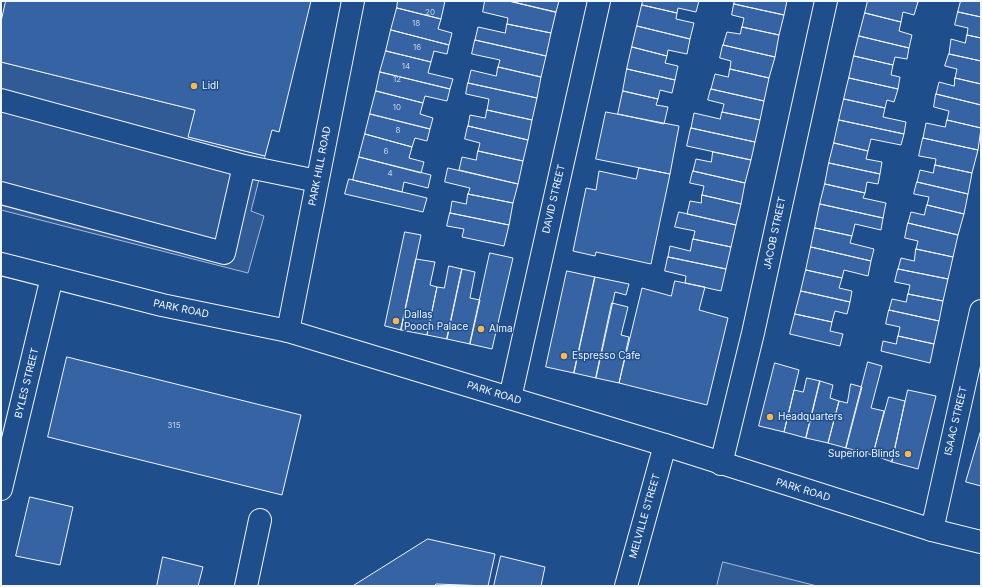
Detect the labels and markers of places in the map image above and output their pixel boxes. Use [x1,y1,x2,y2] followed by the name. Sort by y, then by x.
[202,80,219,92] place label: Lidl
[189,81,199,91] marker: Lidl
[404,309,468,332] place label: Dallas Pooch Palace
[391,316,401,326] marker: Dallas Pooch Palace
[489,323,513,335] place label: Alma
[476,324,486,334] marker: Alma
[572,350,640,362] place label: Espresso Cafe
[559,351,569,361] marker: Espresso Cafe
[778,411,843,423] place label: Headquarters
[765,412,775,422] marker: Headquarters
[828,448,900,460] place label: Superior Blinds
[903,449,913,459] marker: Superior Blinds

